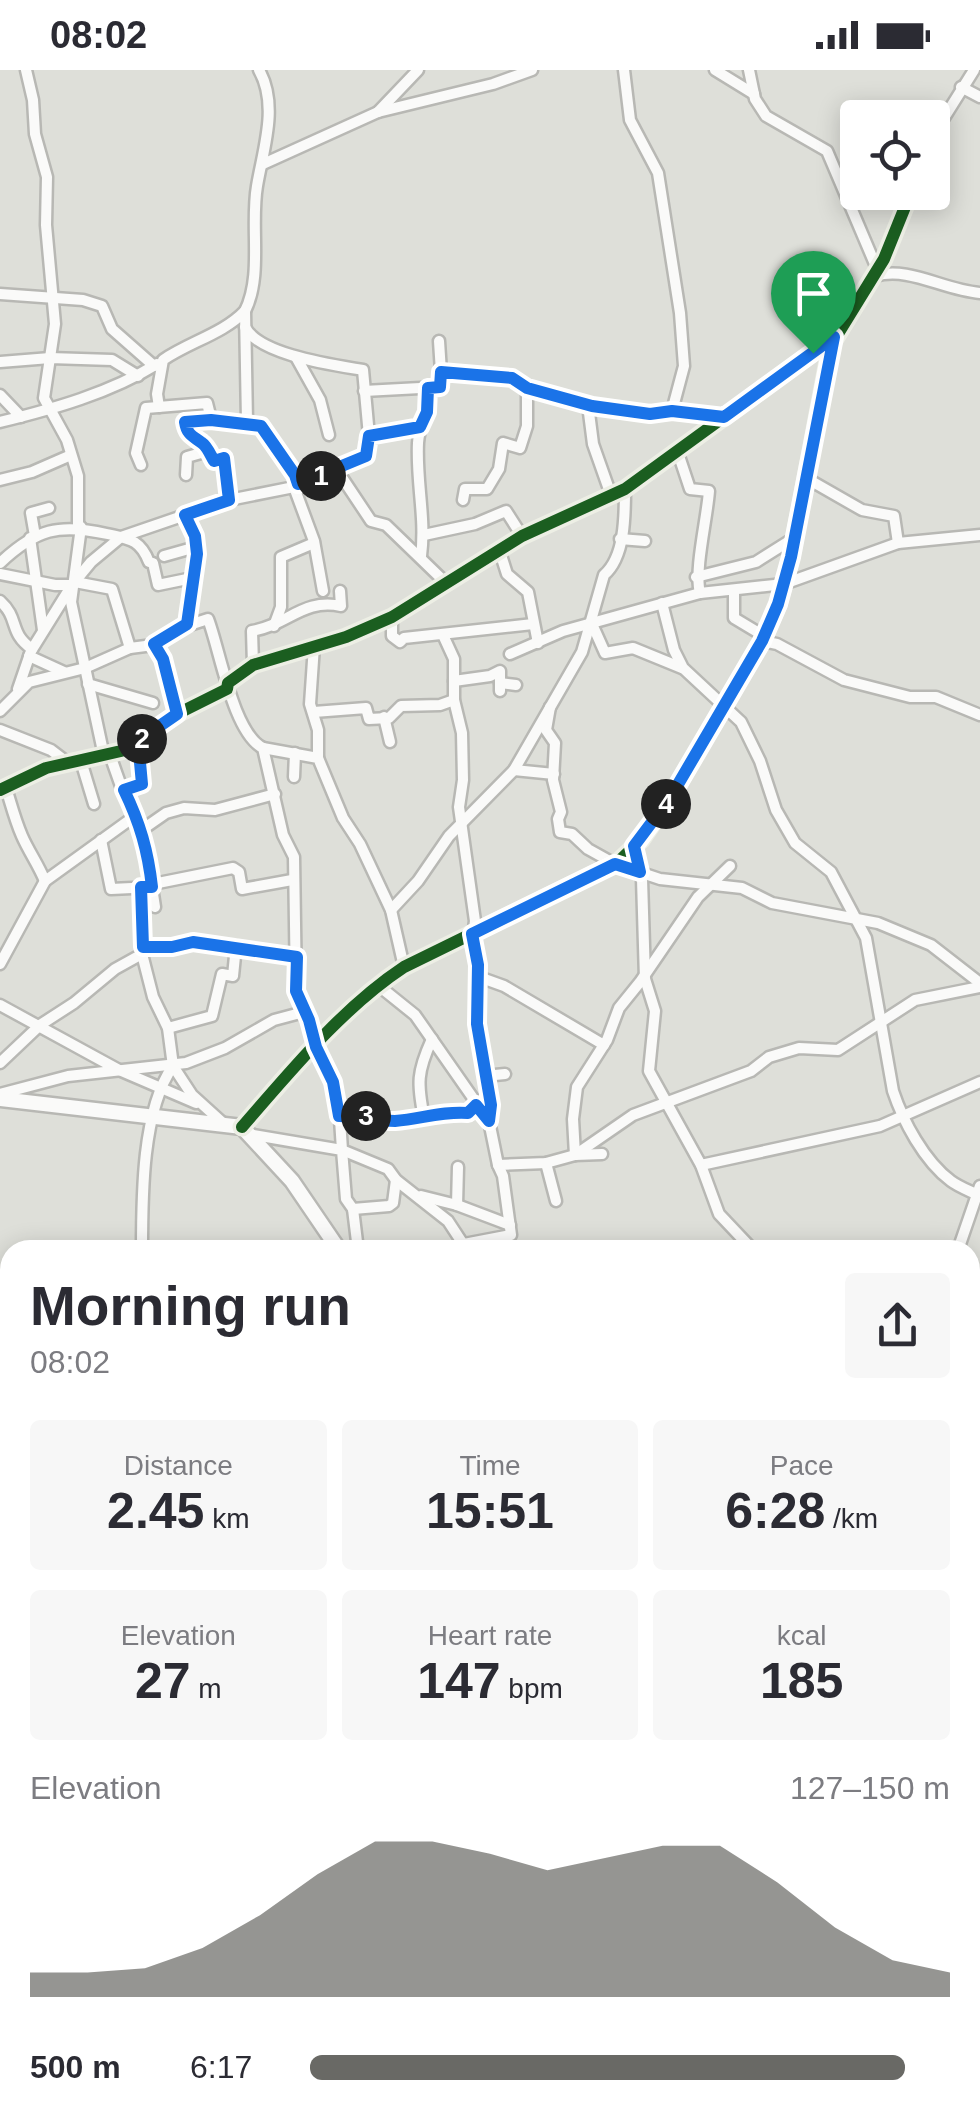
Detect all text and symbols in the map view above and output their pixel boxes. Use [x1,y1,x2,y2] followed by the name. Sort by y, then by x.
[50,14,147,56] text: 08:02
[840,100,950,210] map controls
[840,100,950,210] button: locate
[771,251,856,354] pin
[786,266,841,321] icon: arrive
[296,451,346,501] pin: 1
[313,460,329,491] text: 1
[117,714,167,764] pin: 2
[134,723,150,754] text: 2
[641,779,691,829] pin: 4
[658,788,674,819] text: 4
[341,1091,391,1141] pin: 3
[358,1100,374,1131] text: 3
[845,1273,950,1378] button: share
[30,1275,351,1337] text: Morning run
[30,1344,110,1380] text: 08:02
[124,1450,233,1481] text: Distance
[459,1450,521,1481] text: Time
[770,1450,834,1481] text: Pace
[107,1483,204,1539] text: 2.45
[426,1483,554,1539] text: 15:51
[725,1483,825,1539] text: 6:28
[204,1503,250,1534] text: km
[825,1503,878,1534] text: /km
[121,1620,236,1651] text: Elevation
[428,1620,552,1651] text: Heart rate
[777,1620,827,1651] text: kcal
[135,1653,191,1709] text: 27
[417,1653,501,1709] text: 147
[760,1653,843,1709] text: 185
[191,1673,222,1704] text: m
[501,1673,563,1704] text: bpm
[30,1770,162,1806] text: Elevation
[790,1770,950,1806] text: 127–150 m
[30,2049,121,2085] text: 500 m
[190,2049,252,2085] text: 6:17

